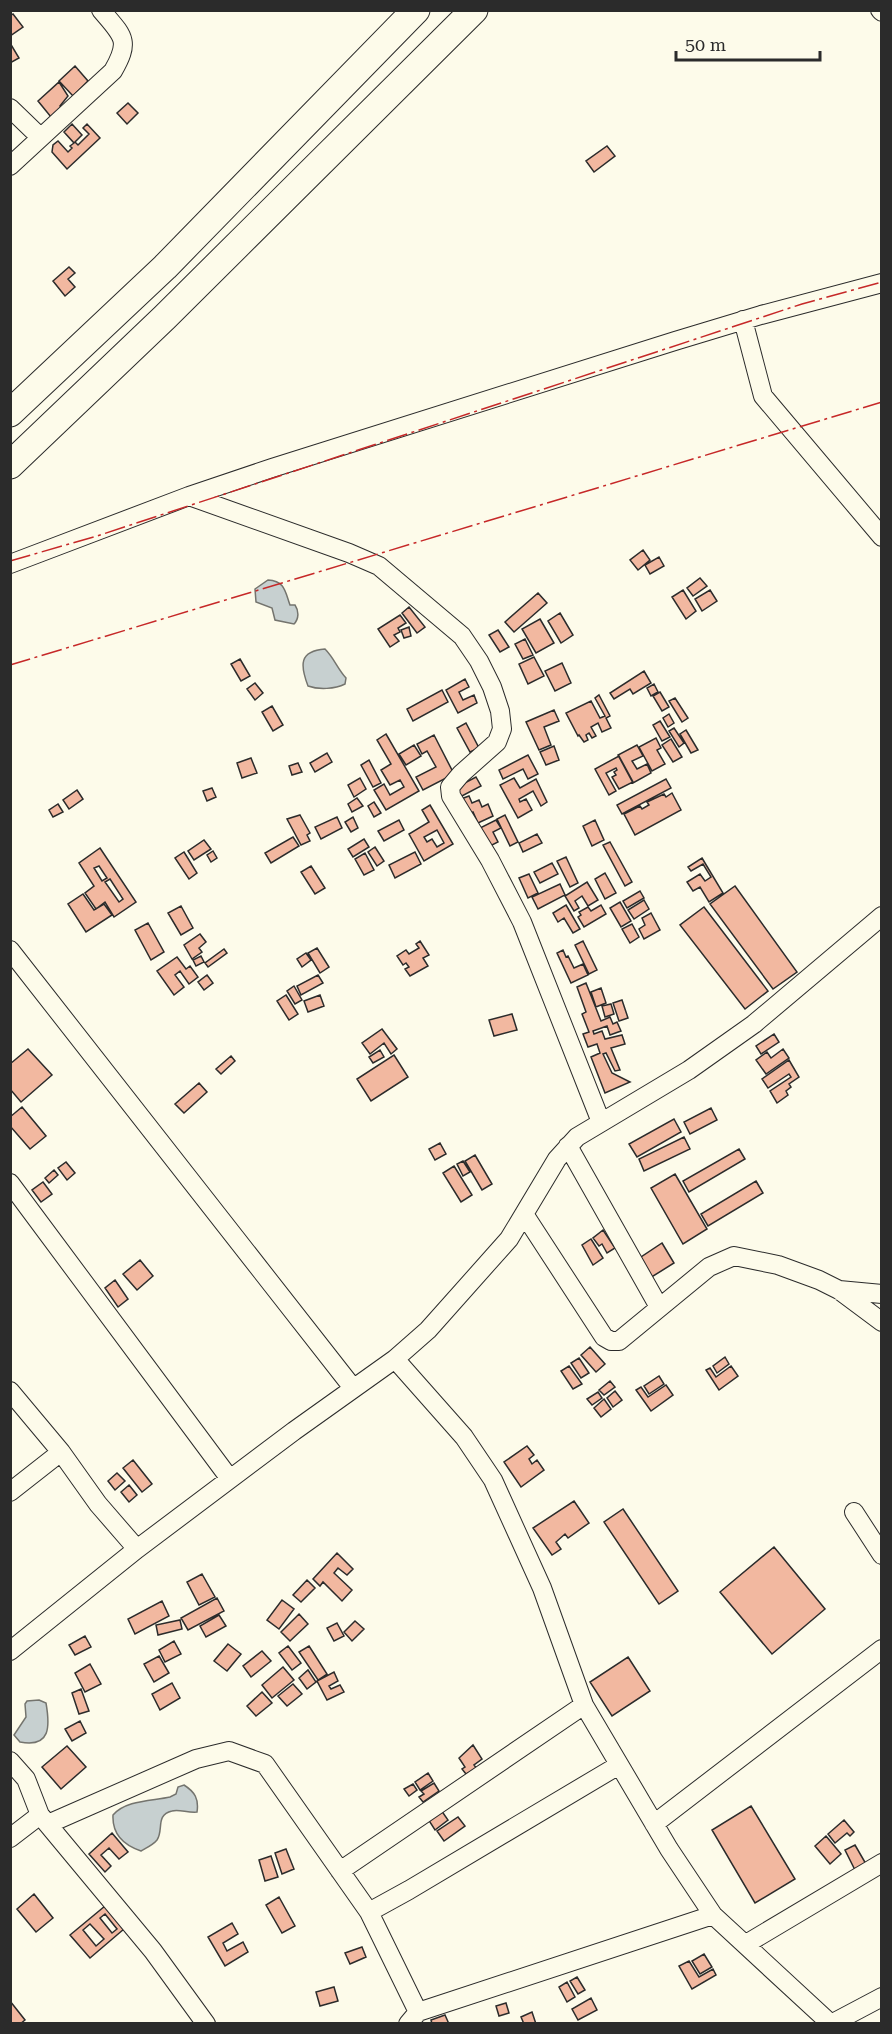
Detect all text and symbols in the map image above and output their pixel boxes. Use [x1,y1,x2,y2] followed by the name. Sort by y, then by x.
[676,24,820,62] scale bar
[685,34,726,55] text: 50 m

